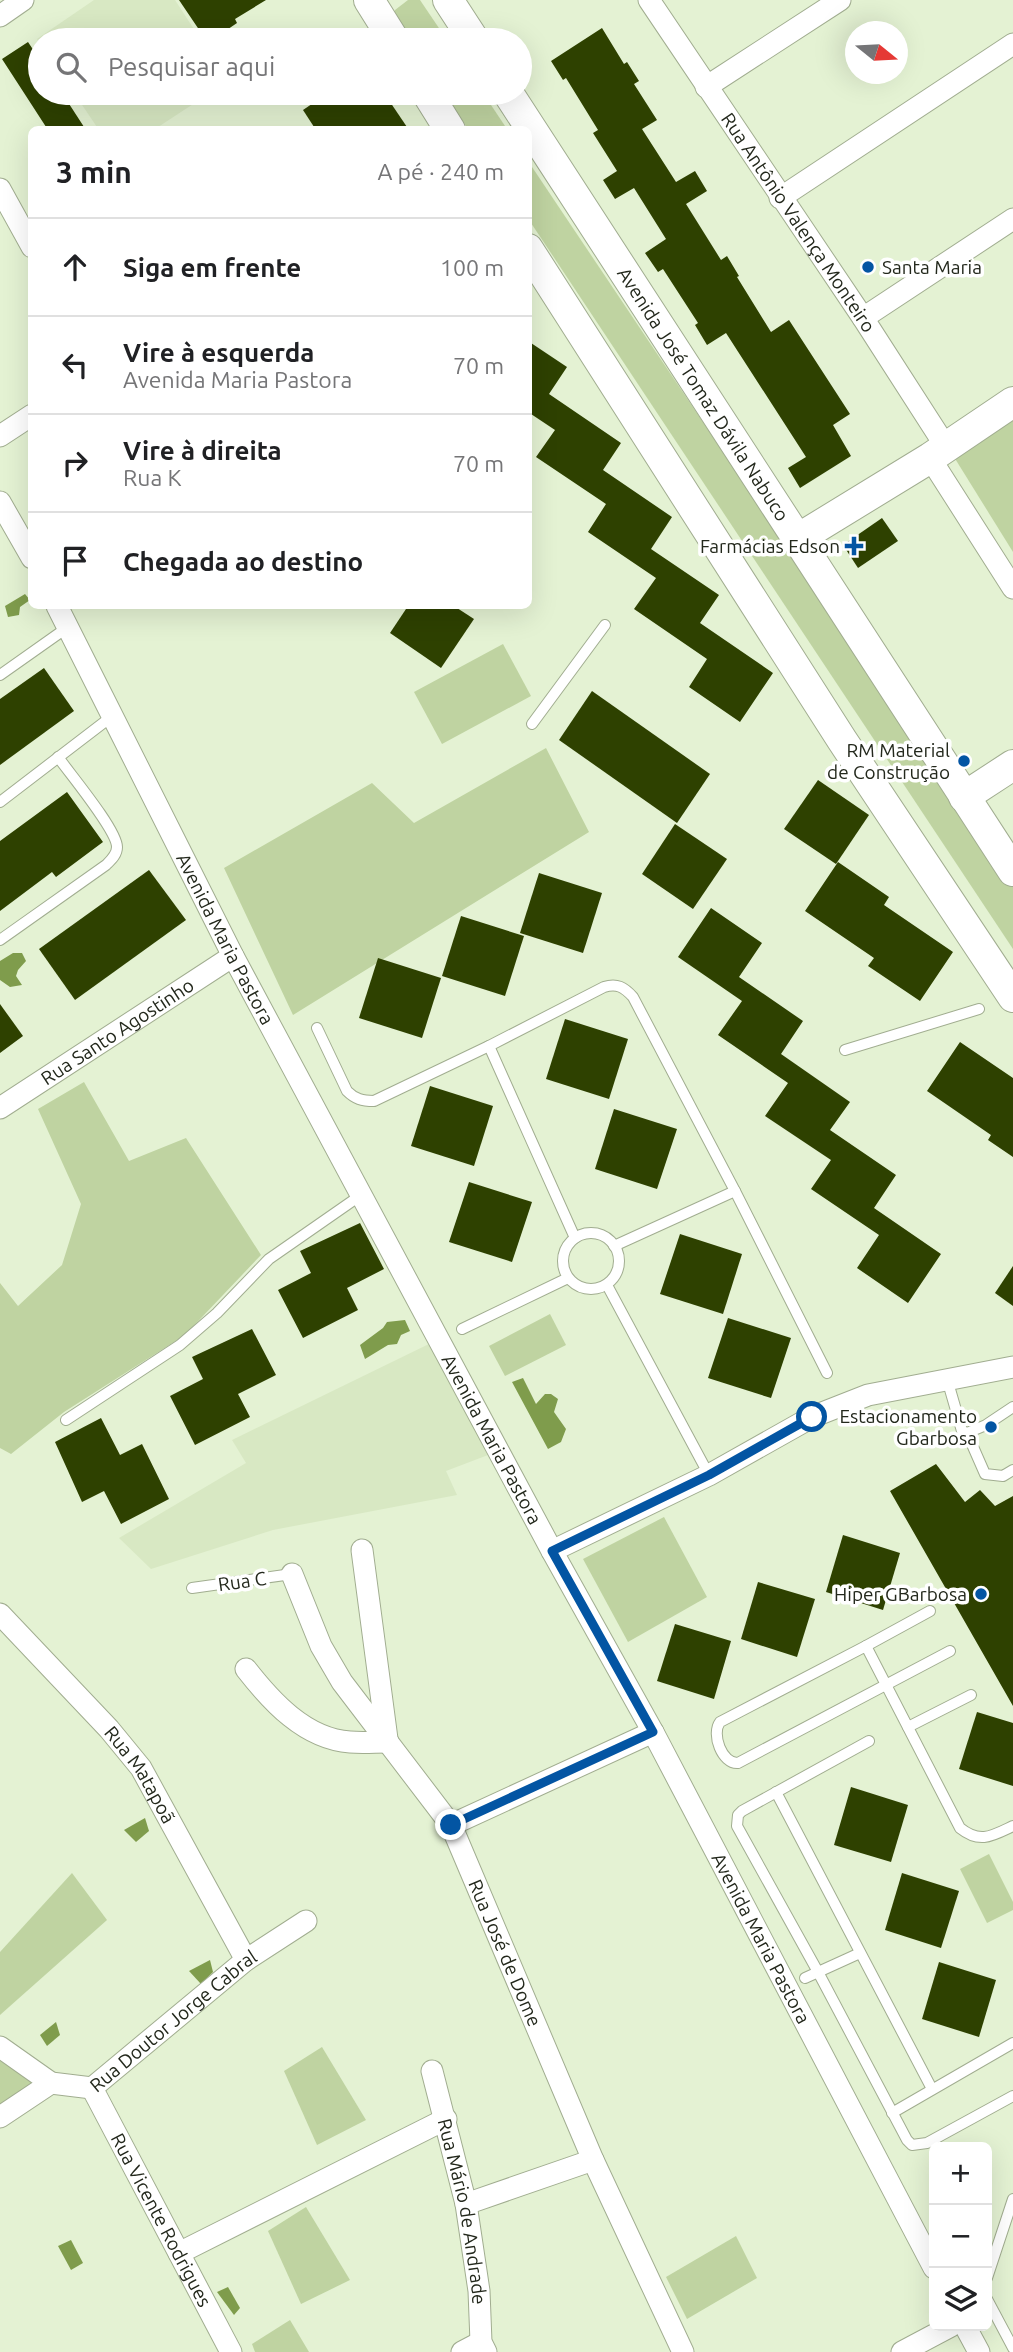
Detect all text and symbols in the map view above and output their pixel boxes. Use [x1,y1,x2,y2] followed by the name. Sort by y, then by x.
[845,21,908,84] north arrow
[28,28,532,105] search box
[52,48,90,86] icon: search
[108,52,275,81] text: Pesquisar aqui
[717,108,880,336] street label: Rua Antônio Valença Monteiro
[56,155,132,189] text: 3 min
[377,159,504,184] text: A pé · 240 m
[56,248,94,286] icon: ahead
[123,253,301,282] text: Siga em frente
[440,255,504,280] text: 100 m
[882,256,982,278] place label: Santa Maria
[860,259,876,275] marker: Santa Maria
[613,263,794,525] street label: Avenida José Tomaz Dávila Nabuco
[123,338,314,367] text: Vire à esquerda
[56,346,94,384] icon: left
[453,353,504,378] text: 70 m
[123,367,352,392] text: Avenida Maria Pastora
[123,436,282,465] text: Vire à direita
[56,444,94,482] icon: right
[453,451,504,476] text: 70 m
[123,465,182,490] text: Rua K
[700,535,840,557] place label: Farmácias Edson
[846,538,862,554] marker: Farmácias Edson
[56,542,94,580] icon: arrive
[123,547,363,576] text: Chegada ao destino
[827,739,950,783] place label: RM Material de Construção
[956,753,972,769] marker: RM Material de Construção
[172,850,279,1028] street label: Avenida Maria Pastora
[37,974,198,1089] street label: Rua Santo Agostinho
[438,1350,547,1528] street label: Avenida Maria Pastora
[796,1401,827,1432] route start
[839,1405,977,1449] place label: Estacionamento Gbarbosa
[983,1419,999,1435] marker: Estacionamento Gbarbosa
[216,1567,268,1595] street label: Rua C
[834,1583,967,1605] place label: Hiper GBarbosa
[973,1586,989,1602] marker: Hiper GBarbosa
[100,1722,180,1827] street label: Rua Matapoã
[435,1809,466,1840] route end
[707,1849,815,2027] street label: Avenida Maria Pastora
[464,1876,546,2030] street label: Rua José de Dome
[85,1945,261,2096] street label: Rua Doutor Jorge Cabral
[434,2116,491,2305] street label: Rua Mário de Andrade
[107,2129,216,2310] street label: Rua Vicente Rodrigues
[929,2142,992,2331] map controls
[929,2142,992,2205] button: +
[929,2205,992,2268] button: −
[929,2268,992,2331] button: layers

